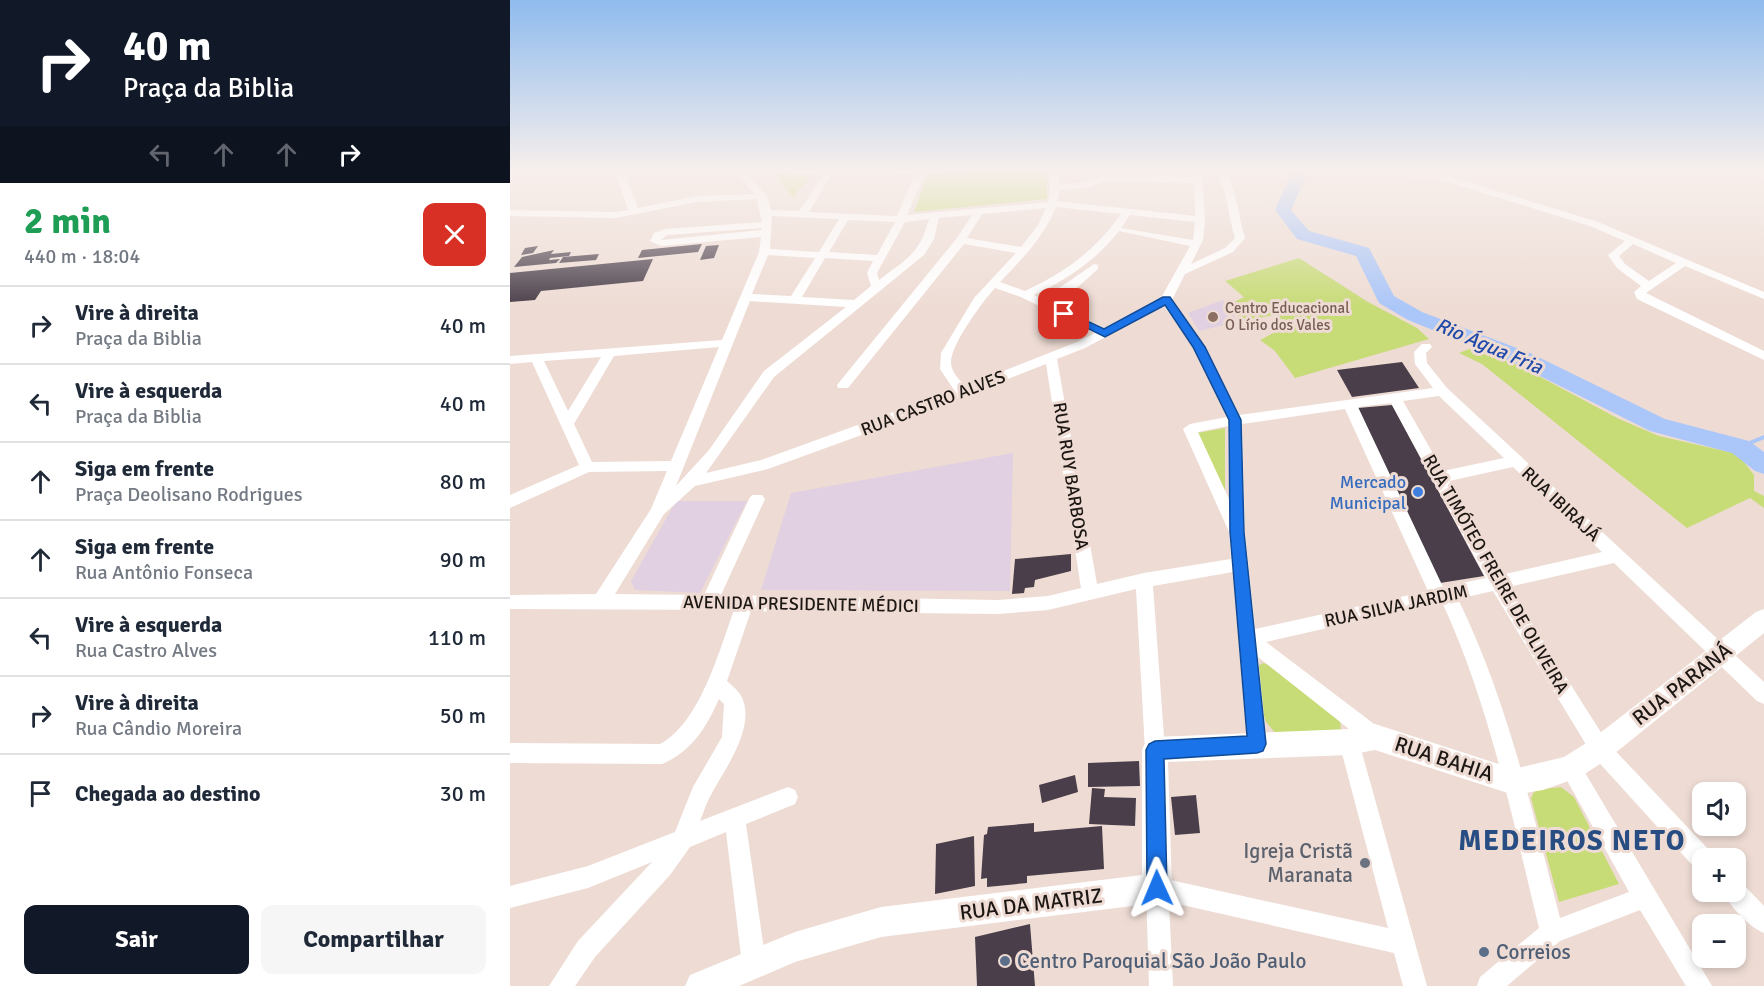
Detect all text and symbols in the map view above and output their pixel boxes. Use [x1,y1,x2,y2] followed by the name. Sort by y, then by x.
[123,21,212,72] text: 40 m
[24,24,102,102] icon: right
[123,72,294,105] text: Praça da Biblia
[144,138,177,171] icon: left
[207,138,240,171] icon: ahead
[270,138,303,171] icon: ahead
[333,138,366,171] icon: right
[24,199,111,244] text: 2 min
[423,203,486,266] button: close
[24,244,140,269] text: 440 m · 18:04
[1038,288,1089,339] pin
[1047,297,1080,330] icon: arrive
[75,299,199,326] text: Vire à direita
[1225,299,1350,334] place label: Centro Educacional O Lírio dos Vales
[24,309,57,342] icon: right
[1206,310,1220,324] marker: Centro Educacional O Lírio dos Vales
[440,312,486,339] text: 40 m
[1432,312,1547,380] water label: Rio Água Fria
[75,326,202,351] text: Praça da Biblia
[858,365,1008,441] street label: RUA CASTRO ALVES
[75,377,222,404] text: Vire à esquerda
[24,387,57,420] icon: left
[440,390,486,417] text: 40 m
[1048,401,1094,551] street label: RUA RUY BARBOSA
[75,404,202,429] text: Praça da Biblia
[1418,451,1574,697] street label: RUA TIMÓTEO FREIRE DE OLIVEIRA
[75,455,214,482] text: Siga em frente
[1517,462,1605,546] street label: RUA IBIRAJÁ
[24,465,57,498] icon: ahead
[440,468,486,495] text: 80 m
[1329,471,1406,514] place label: Mercado Municipal
[75,482,303,507] text: Praça Deolisano Rodrigues
[1411,485,1425,499] marker: Mercado Municipal
[75,533,214,560] text: Siga em frente
[24,543,57,576] icon: ahead
[440,546,486,573] text: 90 m
[75,560,253,585] text: Rua Antônio Fonseca
[1322,580,1470,632] street label: RUA SILVA JARDIM
[683,591,919,617] street label: AVENIDA PRESIDENTE MÉDICI
[75,611,222,638] text: Vire à esquerda
[24,621,57,654] icon: left
[428,624,486,651] text: 110 m
[1627,637,1737,731] street label: RUA PARANÁ
[75,638,217,663] text: Rua Castro Alves
[75,689,199,716] text: Vire à direita
[24,699,57,732] icon: right
[440,702,486,729] text: 50 m
[75,716,242,741] text: Rua Cândio Moreira
[1391,731,1497,787] street label: RUA BAHIA
[24,777,57,810] icon: arrive
[75,780,261,807] text: Chegada ao destino
[440,780,486,807] text: 30 m
[1692,782,1746,968] map controls
[1692,782,1746,836] button: sound
[1458,824,1686,858] district label: MEDEIROS NETO
[1243,838,1353,888] place label: Igreja Cristã Maranata
[1692,848,1746,902] button: +
[1125,856,1189,920] position arrow
[1358,856,1372,870] marker: Igreja Cristã Maranata
[958,882,1104,926] street label: RUA DA MATRIZ
[24,905,249,974] button: Sair
[261,905,486,974] button: Compartilhar
[1692,914,1746,968] button: −
[1496,939,1571,965] place label: Correios
[1477,945,1491,959] marker: Correios
[1017,948,1306,974] place label: Centro Paroquial São João Paulo
[998,954,1012,968] marker: Centro Paroquial São João Paulo

